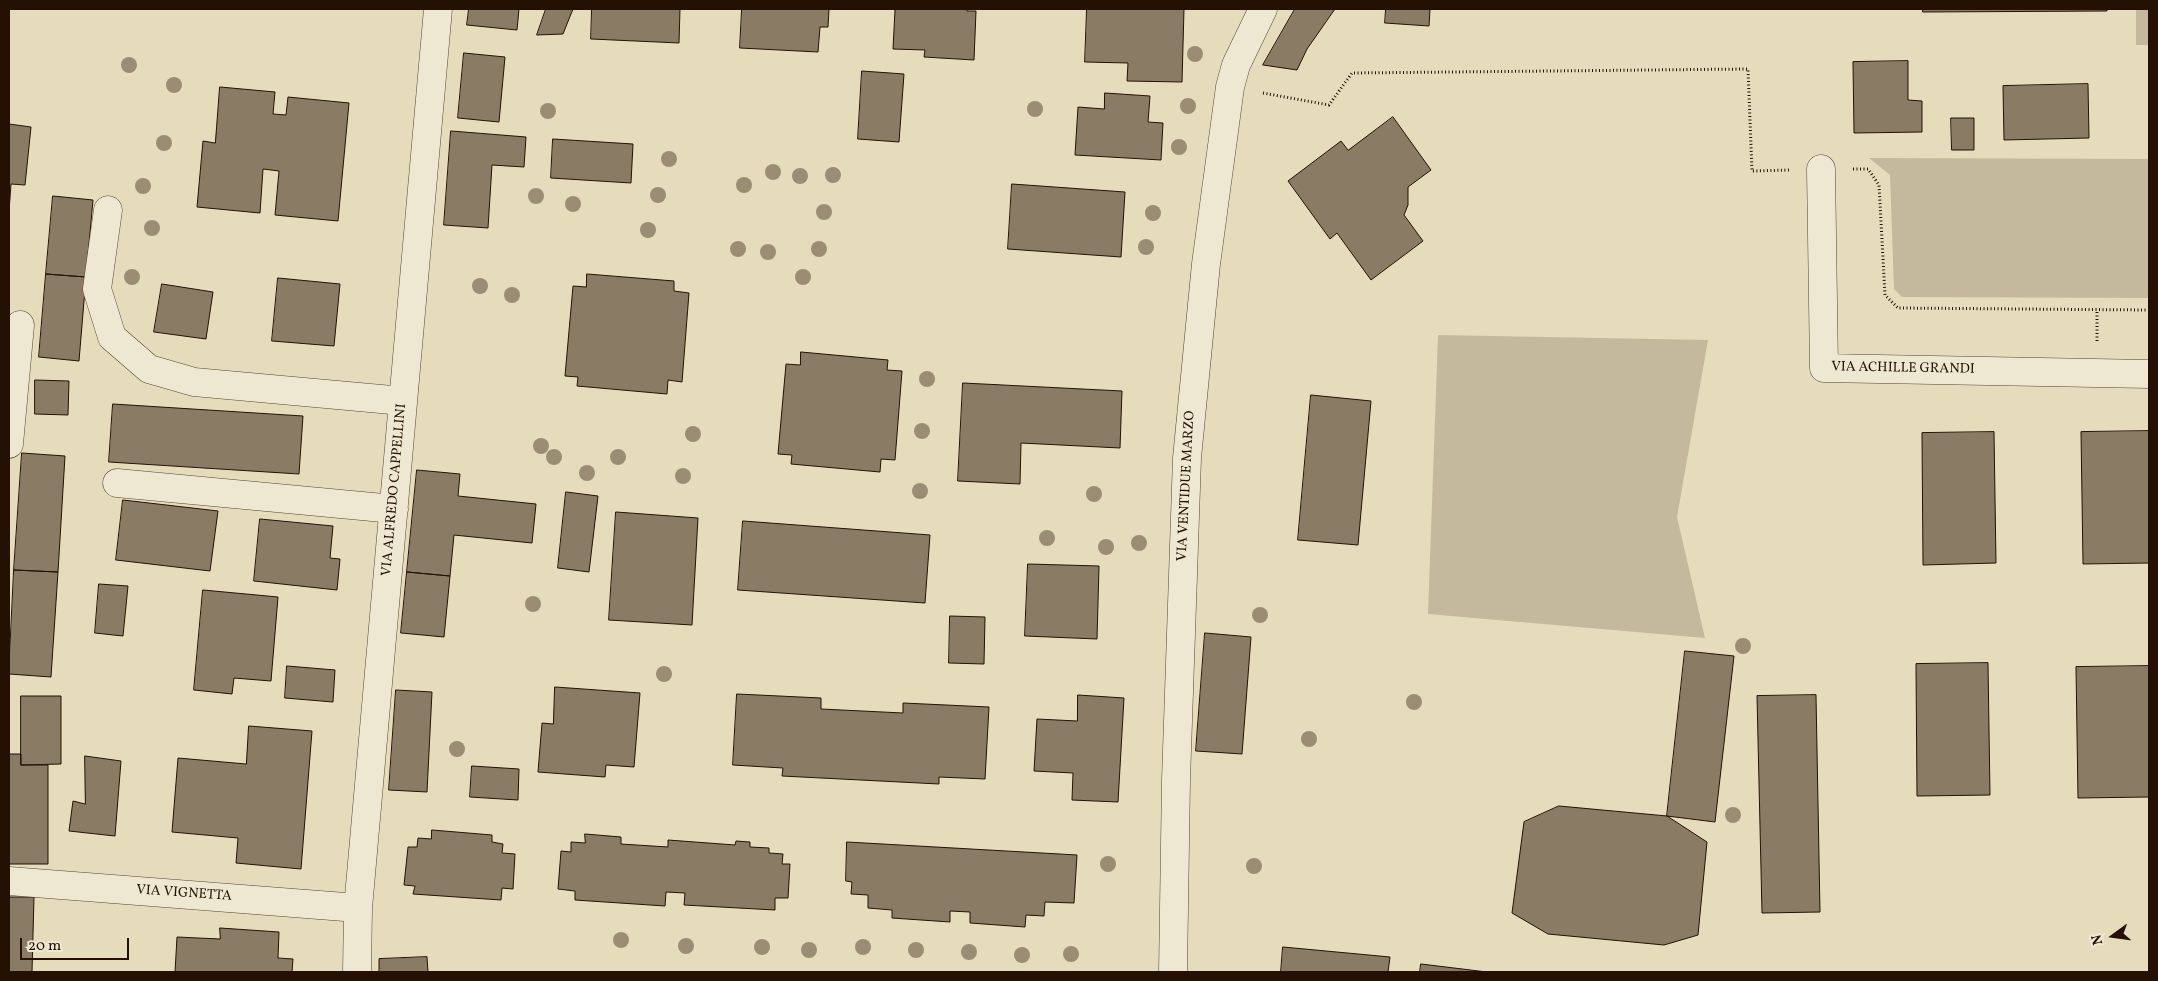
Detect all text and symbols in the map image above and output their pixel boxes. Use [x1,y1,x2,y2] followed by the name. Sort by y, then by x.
[1831,359,1975,379] street label: VIA ACHILLE GRANDI
[379,403,411,577] street label: VIA ALFREDO CAPPELLINI
[1175,410,1199,562] street label: VIA VENTIDUE MARZO
[136,882,232,906] street label: VIA VIGNETTA
[2088,911,2138,961] north arrow
[22,928,131,960] scale bar
[2088,933,2108,947] text: N
[28,936,61,957] text: 20 m

